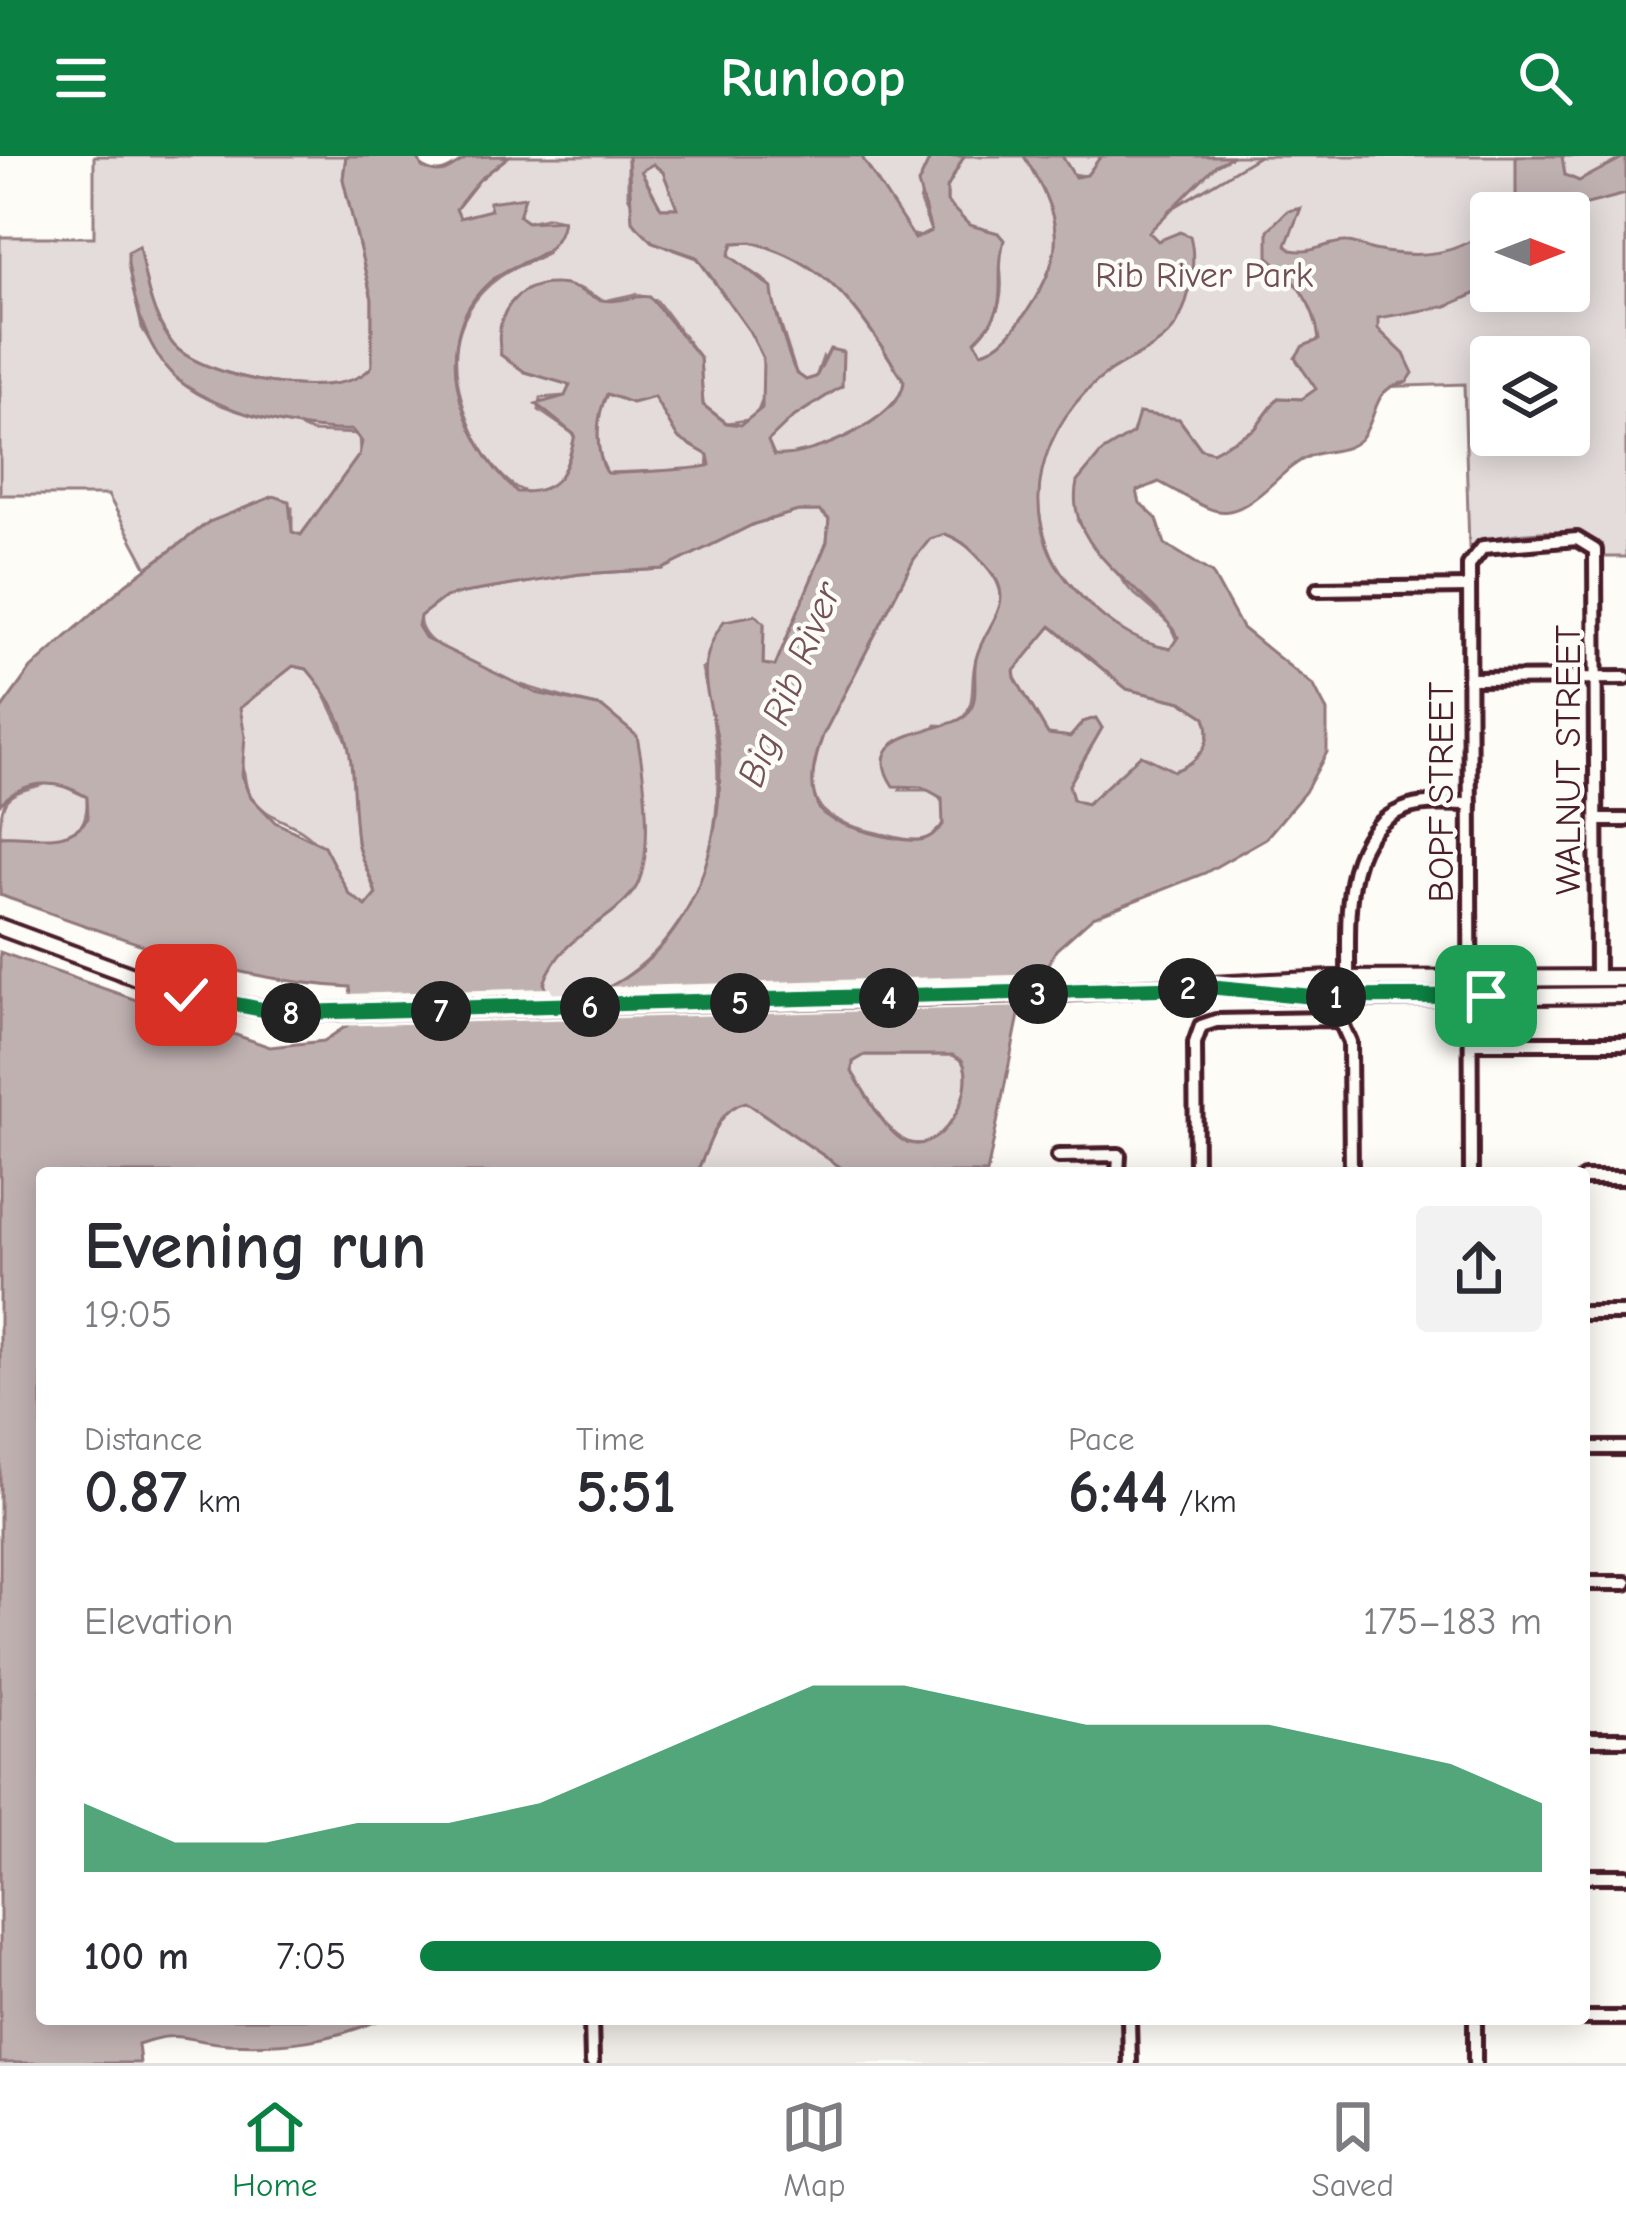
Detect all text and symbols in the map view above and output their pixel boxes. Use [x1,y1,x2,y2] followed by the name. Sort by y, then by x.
[48,45,114,111] icon: menu
[1512,45,1578,111] icon: search
[720,47,906,110] text: Runloop
[1470,192,1590,312] north arrow
[1470,192,1590,456] map controls
[1095,255,1314,296] park label: Rib River Park
[1470,336,1590,456] button: layers
[728,575,851,793] water label: Big Rib River
[1548,625,1589,895] street label: WALNUT STREET
[1421,681,1462,902] street label: BOPF STREET
[135,944,237,1046] pin
[1435,945,1537,1047] pin
[1158,958,1218,1018] pin: 2
[153,962,219,1028] icon: check
[1453,963,1519,1029] icon: arrive
[1008,964,1068,1024] pin: 3
[1306,967,1366,1027] pin: 1
[859,968,919,1028] pin: 4
[1180,969,1196,1007] text: 2
[710,973,770,1033] pin: 5
[1030,975,1046,1013] text: 3
[560,977,620,1037] pin: 6
[1330,978,1342,1016] text: 1
[881,979,897,1017] text: 4
[411,981,471,1041] pin: 7
[261,983,321,1043] pin: 8
[731,984,749,1022] text: 5
[581,988,599,1026] text: 6
[434,992,448,1030] text: 7
[283,994,299,1032] text: 8
[1416,1206,1542,1332] button: share
[84,1209,426,1285] text: Evening run
[84,1292,172,1337] text: 19:05
[84,1420,202,1458] text: Distance
[576,1420,645,1458] text: Time
[1068,1420,1135,1458] text: Pace
[84,1458,187,1527] text: 0.87
[576,1458,676,1527] text: 5:51
[1068,1458,1168,1527] text: 6:44
[187,1482,241,1520] text: km
[1168,1482,1237,1520] text: /km
[84,1599,233,1644] text: Elevation
[1363,1599,1542,1644] text: 175–183 m
[84,1934,189,1979] text: 100 m
[276,1934,346,1979] text: 7:05
[232,2094,317,2204] tab: Home
[781,2094,847,2204] tab: Map
[1311,2094,1394,2204] tab: Saved

